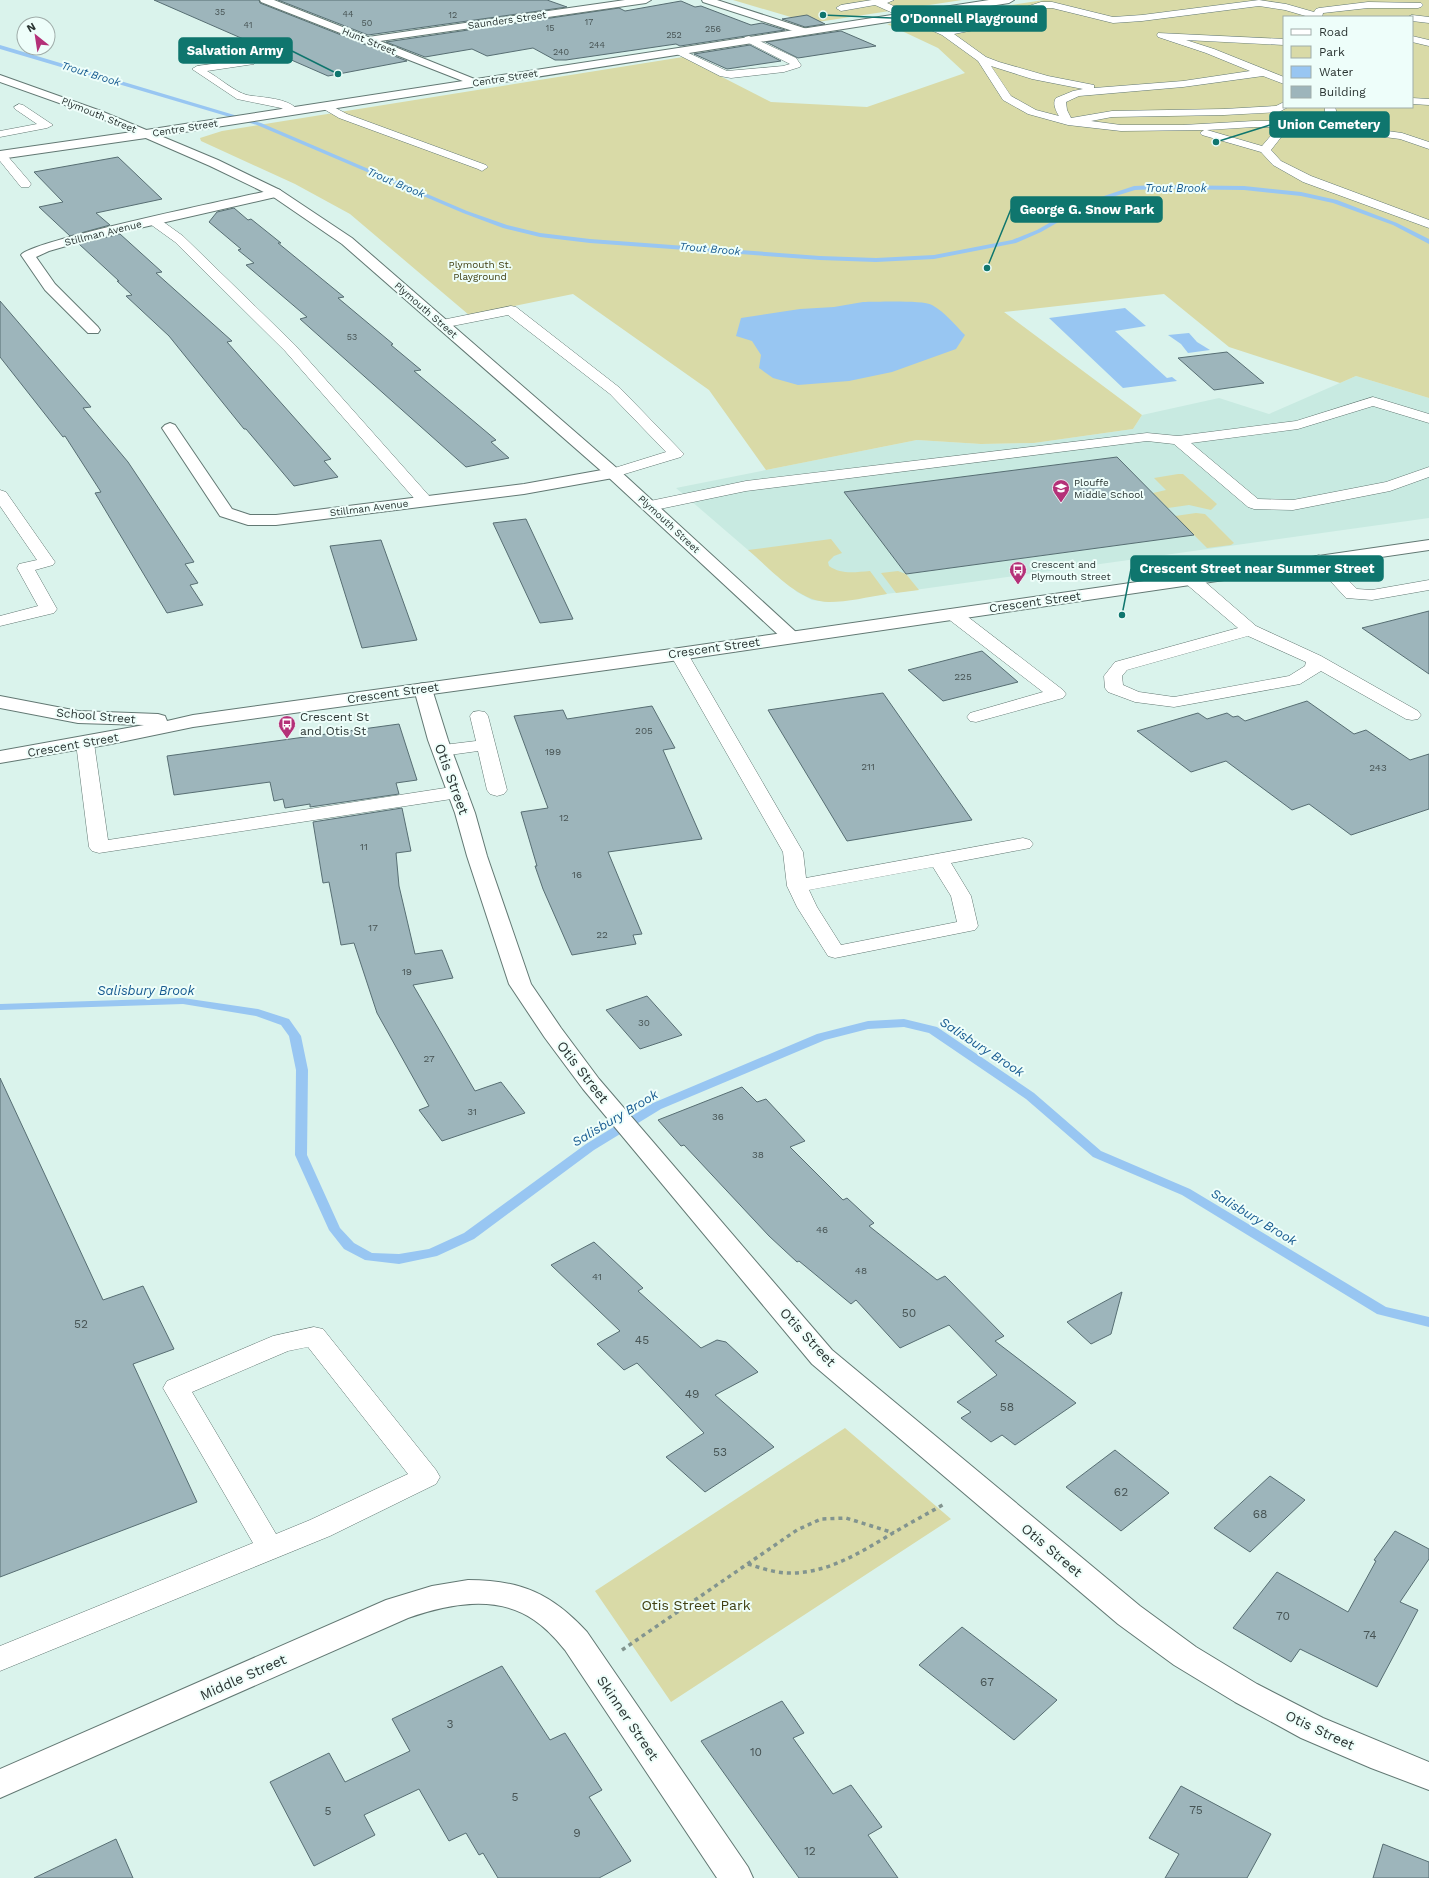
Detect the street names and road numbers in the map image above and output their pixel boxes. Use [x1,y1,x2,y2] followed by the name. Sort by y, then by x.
[467,9,548,31] street label: Saunders Street
[340,25,398,57] street label: Hunt Street
[471,67,539,89] street label: Centre Street
[60,95,139,135] street label: Plymouth Street
[151,117,219,139] street label: Centre Street
[63,218,143,248] street label: Stillman Avenue
[392,280,460,341] street label: Plymouth Street
[636,493,702,556] street label: Plymouth Street
[329,498,409,518] street label: Stillman Avenue
[988,589,1082,615] street label: Crescent Street
[667,635,761,661] street label: Crescent Street
[346,680,440,706] street label: Crescent Street
[56,706,136,726] street label: School Street
[26,730,120,760] street label: Crescent Street
[432,741,472,817] street label: Otis Street
[554,1038,612,1106] street label: Otis Street
[777,1304,839,1370] street label: Otis Street
[1018,1520,1086,1580] street label: Otis Street
[197,1651,289,1703] street label: Middle Street
[594,1673,662,1763] street label: Skinner Street
[1283,1707,1357,1753] street label: Otis Street

